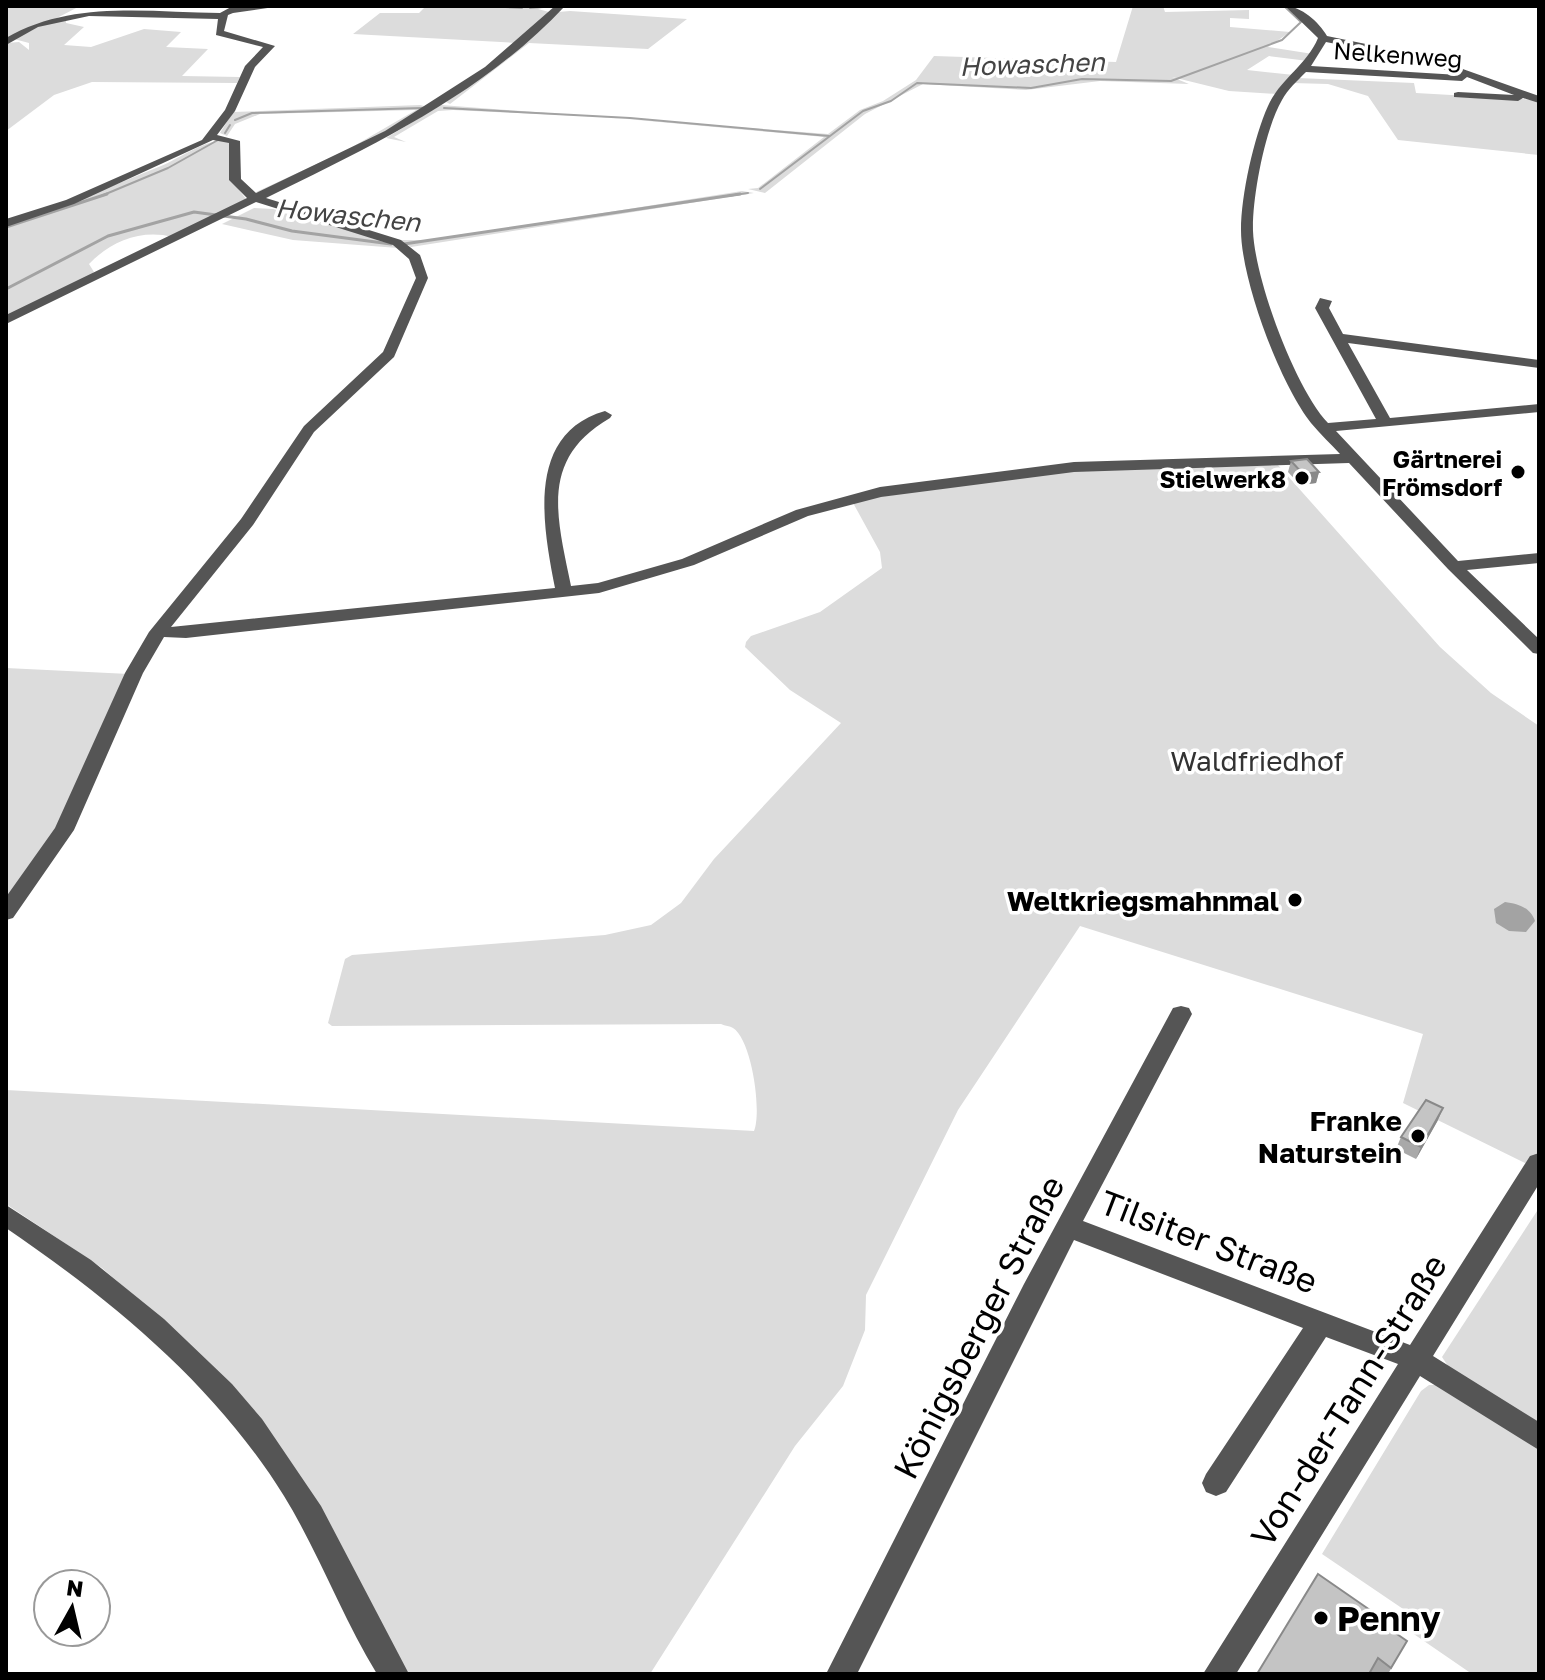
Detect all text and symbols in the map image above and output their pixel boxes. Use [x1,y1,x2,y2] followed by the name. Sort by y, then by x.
[1333,35,1463,73] street label: Nelkenweg
[959,46,1106,82] water label: Howaschen
[274,192,423,238] water label: Howaschen
[1382,444,1502,501] place label: Gärtnerei Frömsdorf
[1509,463,1527,481] marker: Gärtnerei Frömsdorf
[1159,464,1286,493] place label: Stielwerk8
[1293,469,1311,487] marker: Stielwerk8
[1170,744,1344,777] park label: Waldfriedhof
[1007,884,1279,917] place label: Weltkriegsmahnmal
[1286,891,1304,909] marker: Weltkriegsmahnmal
[1258,1104,1402,1169] place label: Franke Naturstein
[1409,1127,1427,1145] marker: Franke Naturstein
[884,1169,1072,1485] street label: Königsberger Straße
[1095,1181,1323,1301] street label: Tilsiter Straße
[1242,1247,1454,1553] street label: Von-der-Tann-Straße
[32,1568,112,1648] north arrow
[65,1573,85,1602] text: N
[1337,1598,1441,1638] place label: Penny
[1312,1609,1330,1627] marker: Penny

